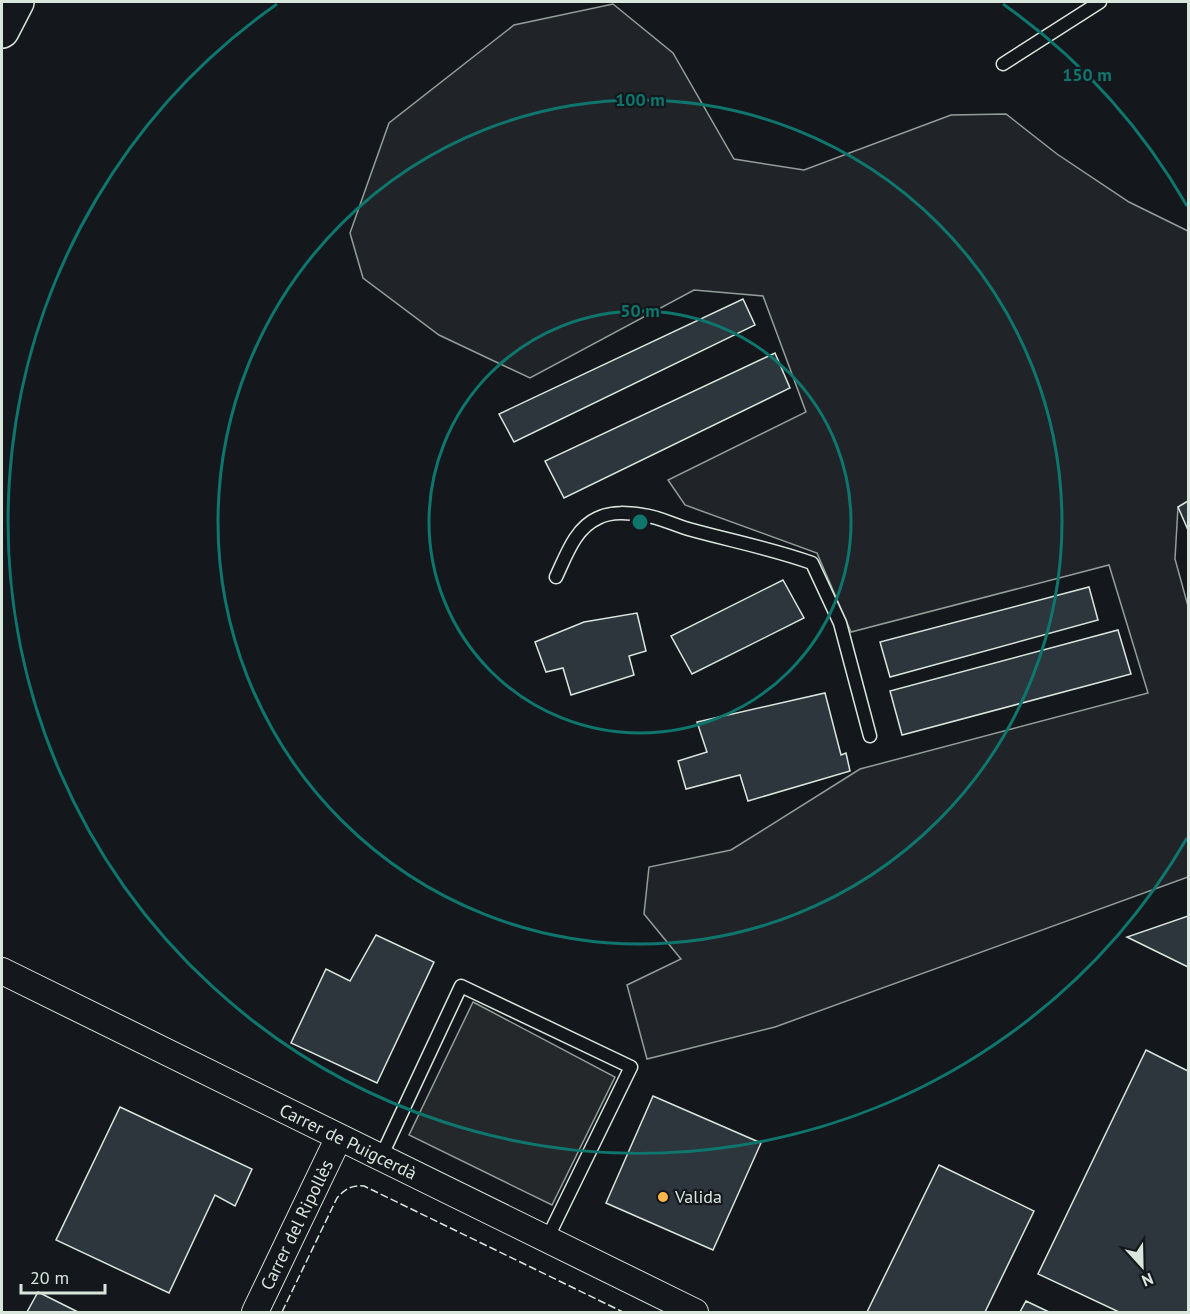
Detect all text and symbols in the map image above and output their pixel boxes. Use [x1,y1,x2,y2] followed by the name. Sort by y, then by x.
[1062,63,1112,86] text: 150 m
[615,88,665,111] text: 100 m
[620,299,660,322] text: 50 m
[630,512,650,532] centre of rings
[276,1098,421,1185] street label: Carrer de Puigcerdà
[255,1156,338,1294] street label: Carrer del Ripollès
[674,1185,722,1208] place label: Valida
[656,1190,670,1204] marker: Valida
[1112,1236,1172,1296] north arrow
[21,1257,105,1295] scale bar
[30,1266,69,1289] text: 20 m
[1139,1269,1156,1291] text: N

